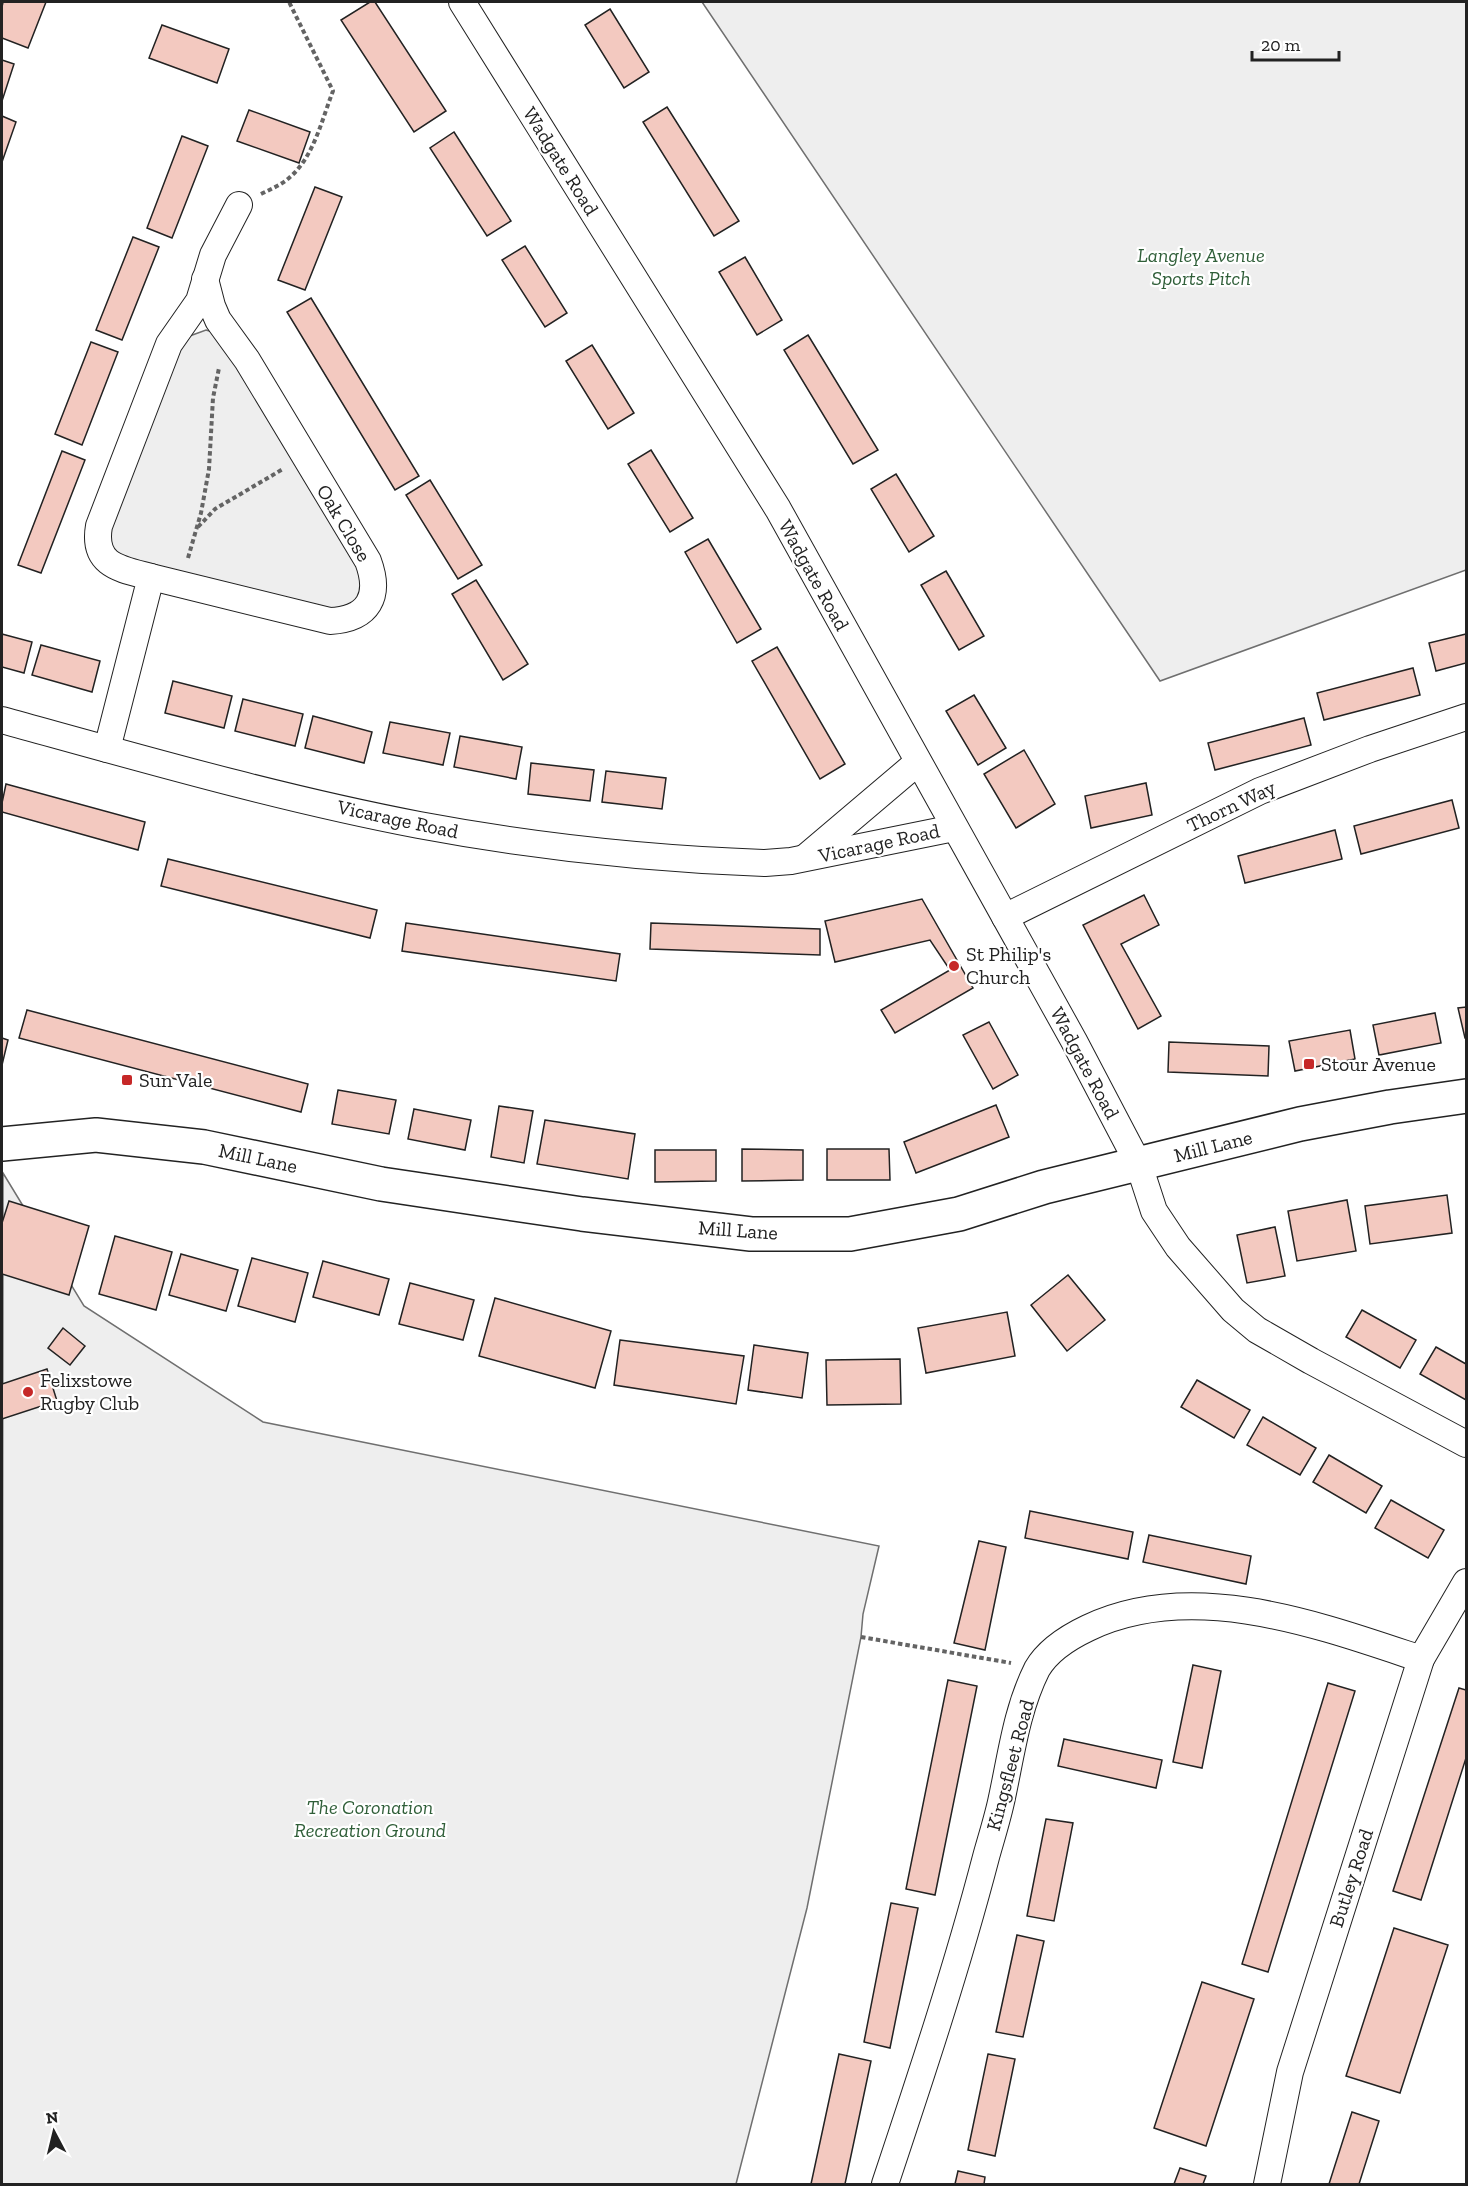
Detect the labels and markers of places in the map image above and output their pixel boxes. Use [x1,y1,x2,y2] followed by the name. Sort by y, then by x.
[966,942,1051,989] place label: St Philip's Church
[947,959,961,973] marker: St Philip's Church
[1321,1052,1436,1076] place label: Stour Avenue
[1302,1057,1316,1071] marker: Stour Avenue
[139,1068,212,1092] place label: Sun Vale
[120,1073,134,1087] marker: Sun Vale
[40,1368,139,1415] place label: Felixstowe Rugby Club
[21,1385,35,1399] marker: Felixstowe Rugby Club

